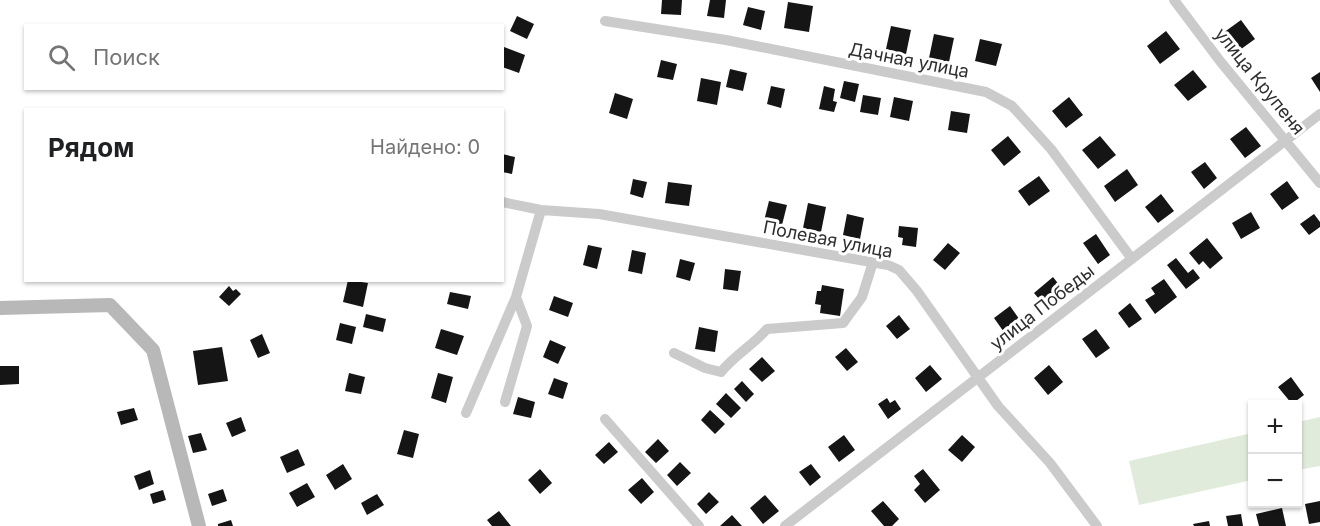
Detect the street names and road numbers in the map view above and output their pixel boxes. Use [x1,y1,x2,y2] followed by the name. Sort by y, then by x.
[1211,24,1309,138] street label: улица Крупеня
[847,38,971,82] street label: Дачная улица
[761,216,895,262] street label: Полевая улица
[986,260,1098,354] street label: улица Победы

